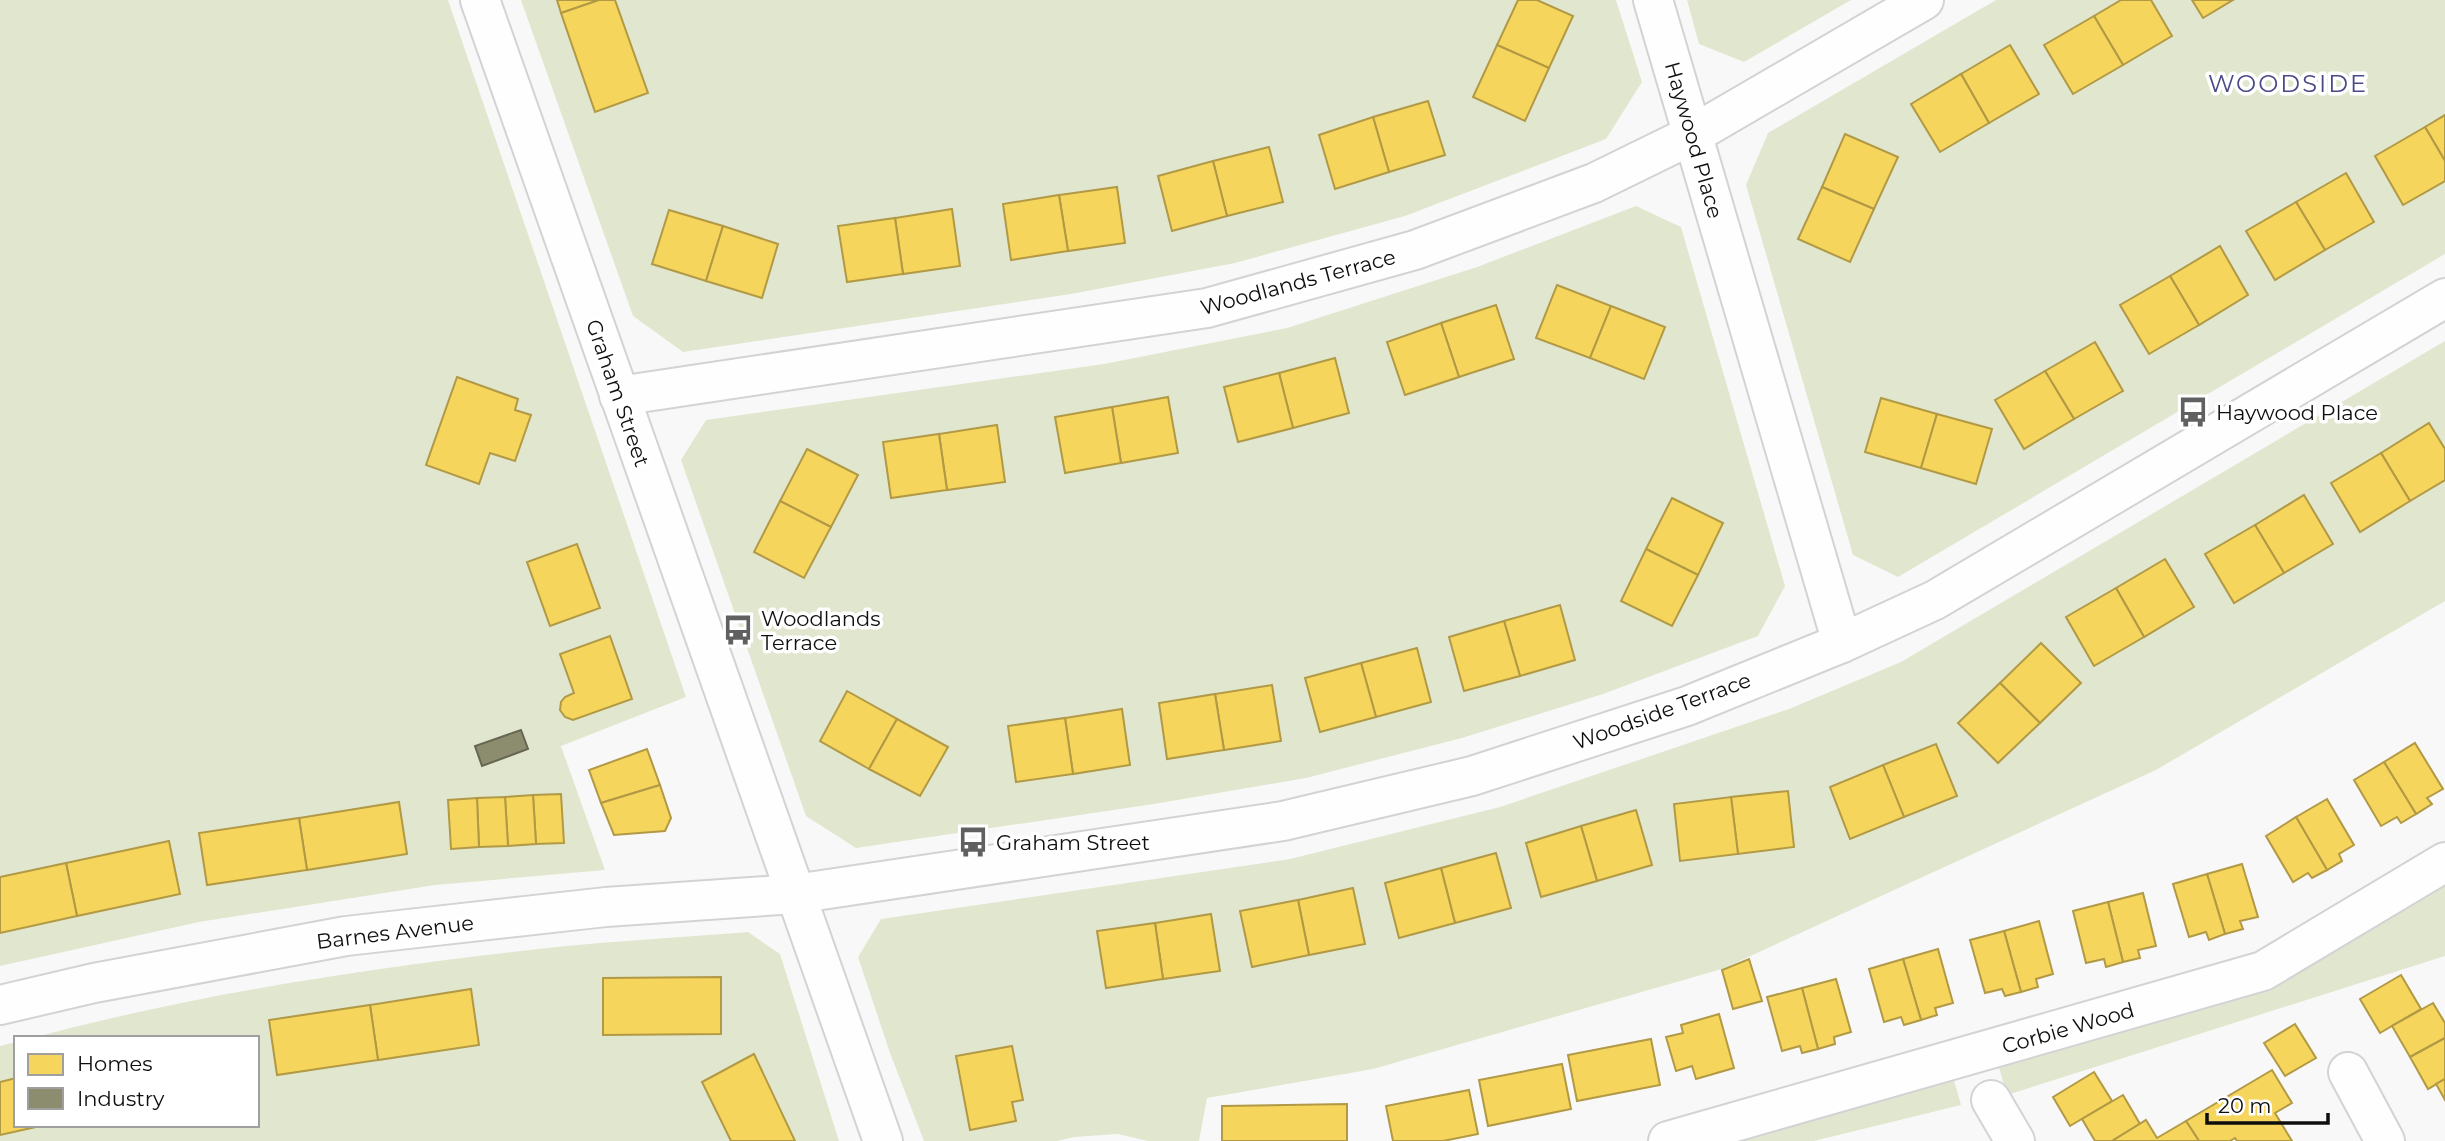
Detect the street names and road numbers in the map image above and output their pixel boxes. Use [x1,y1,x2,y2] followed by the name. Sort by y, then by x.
[1660,59,1728,221] street label: Haywood Place
[1198,244,1398,320] street label: Woodlands Terrace
[581,316,655,470] street label: Graham Street
[1570,667,1754,755] street label: Woodside Terrace
[315,910,475,954] street label: Barnes Avenue
[1999,997,2137,1059] street label: Corbie Wood

